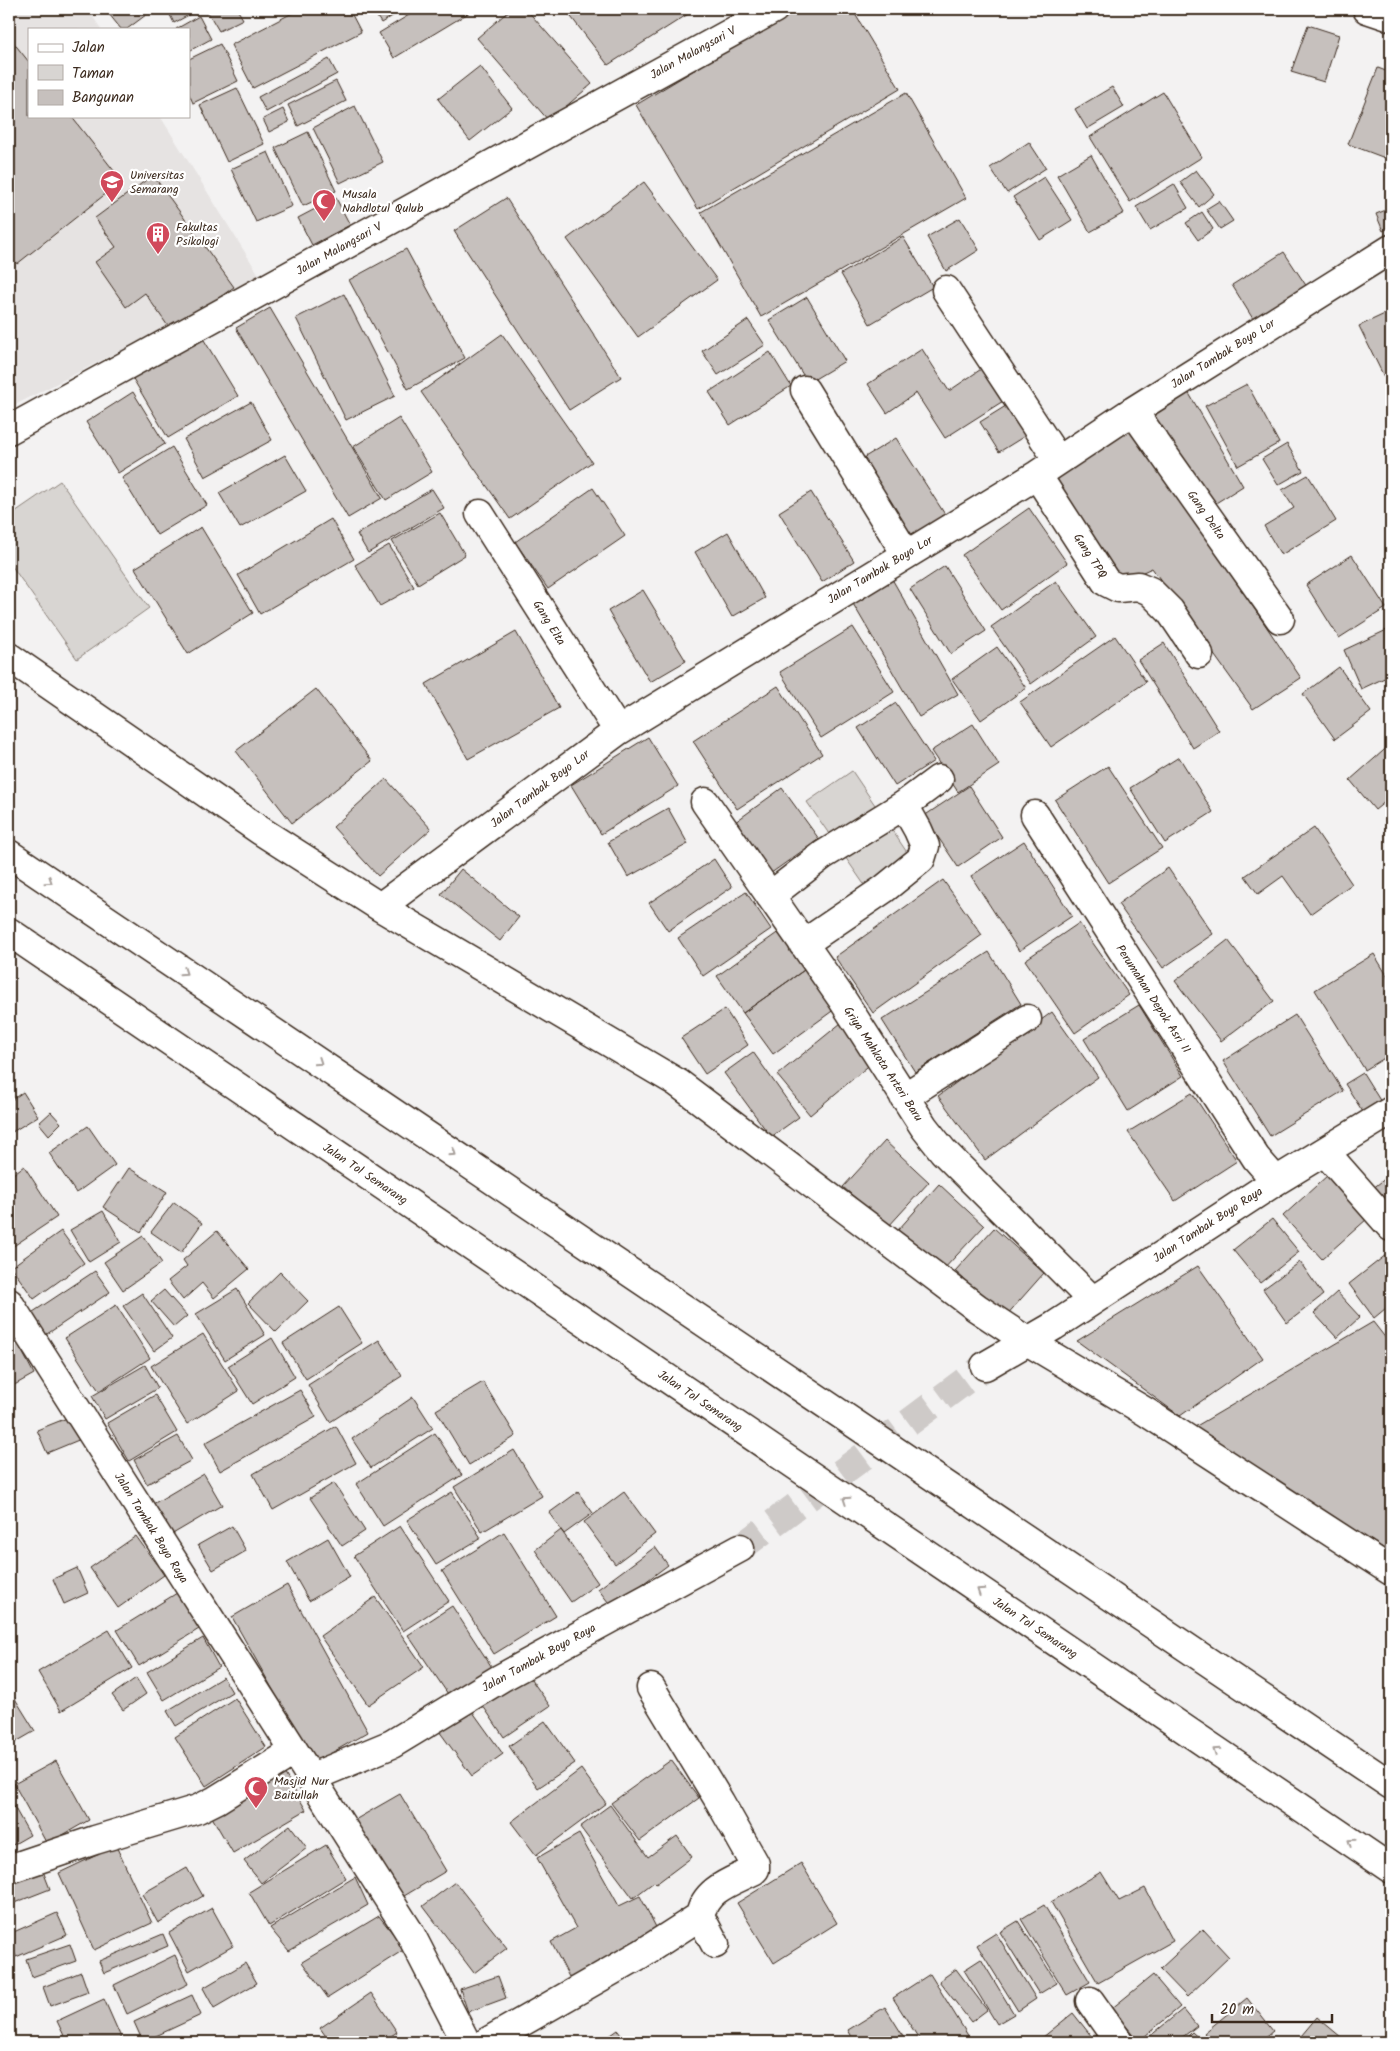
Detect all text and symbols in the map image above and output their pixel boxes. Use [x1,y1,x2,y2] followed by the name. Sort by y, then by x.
[647,21,741,84] street label: Jalan Malangsari V
[28,28,190,118] legend
[72,36,105,60] text: Jalan
[72,62,114,86] text: Taman
[72,86,134,110] text: Bangunan
[130,166,184,199] place label: Universitas Semarang
[99,169,125,203] school or university icon: Universitas Semarang
[342,185,424,218] place label: Musala Nahdlotul Qulub
[311,188,337,222] mosque icon: Musala Nahdlotul Qulub
[293,217,387,280] street label: Jalan Malangsari V
[176,218,220,251] place label: Fakultas Psikologi
[145,221,171,255] building icon: Fakultas Psikologi
[1167,314,1280,394] street label: Jalan Tambak Boyo Lor
[1182,487,1230,544] street label: Gang Delta
[824,530,937,609] street label: Jalan Tambak Boyo Lor
[1068,530,1112,583] street label: Gang TPQ
[528,597,571,650] street label: Gang Elta
[486,745,594,833] street label: Jalan Tambak Boyo Lor
[43,875,53,884] one-way arrow
[1111,941,1196,1057] street label: Perumahan Depok Asri II
[178,966,188,975] one-way arrow
[839,1003,928,1126] street label: Griya Mahkota Arteri Baru
[313,1056,322,1066] one-way arrow
[319,1138,412,1210] street label: Jalan Tol Semarang
[448,1147,457,1156] one-way arrow
[1149,1182,1267,1268] street label: Jalan Tambak Boyo Raya
[654,1365,747,1437] street label: Jalan Tol Semarang
[109,1469,193,1588] street label: Jalan Tambak Boyo Raya
[842,1496,851,1506] one-way arrow
[977,1588,986,1597] one-way arrow
[989,1592,1082,1664] street label: Jalan Tol Semarang
[478,1619,600,1697] street label: Jalan Tambak Boyo Raya
[1213,1747,1222,1757] one-way arrow
[274,1772,330,1805] place label: Masjid Nur Baitullah
[243,1775,269,1809] mosque icon: Masjid Nur Baitullah
[1347,1839,1357,1848] one-way arrow
[1212,1991,1332,2023] scale bar
[1220,1998,1254,2022] text: 20 m

